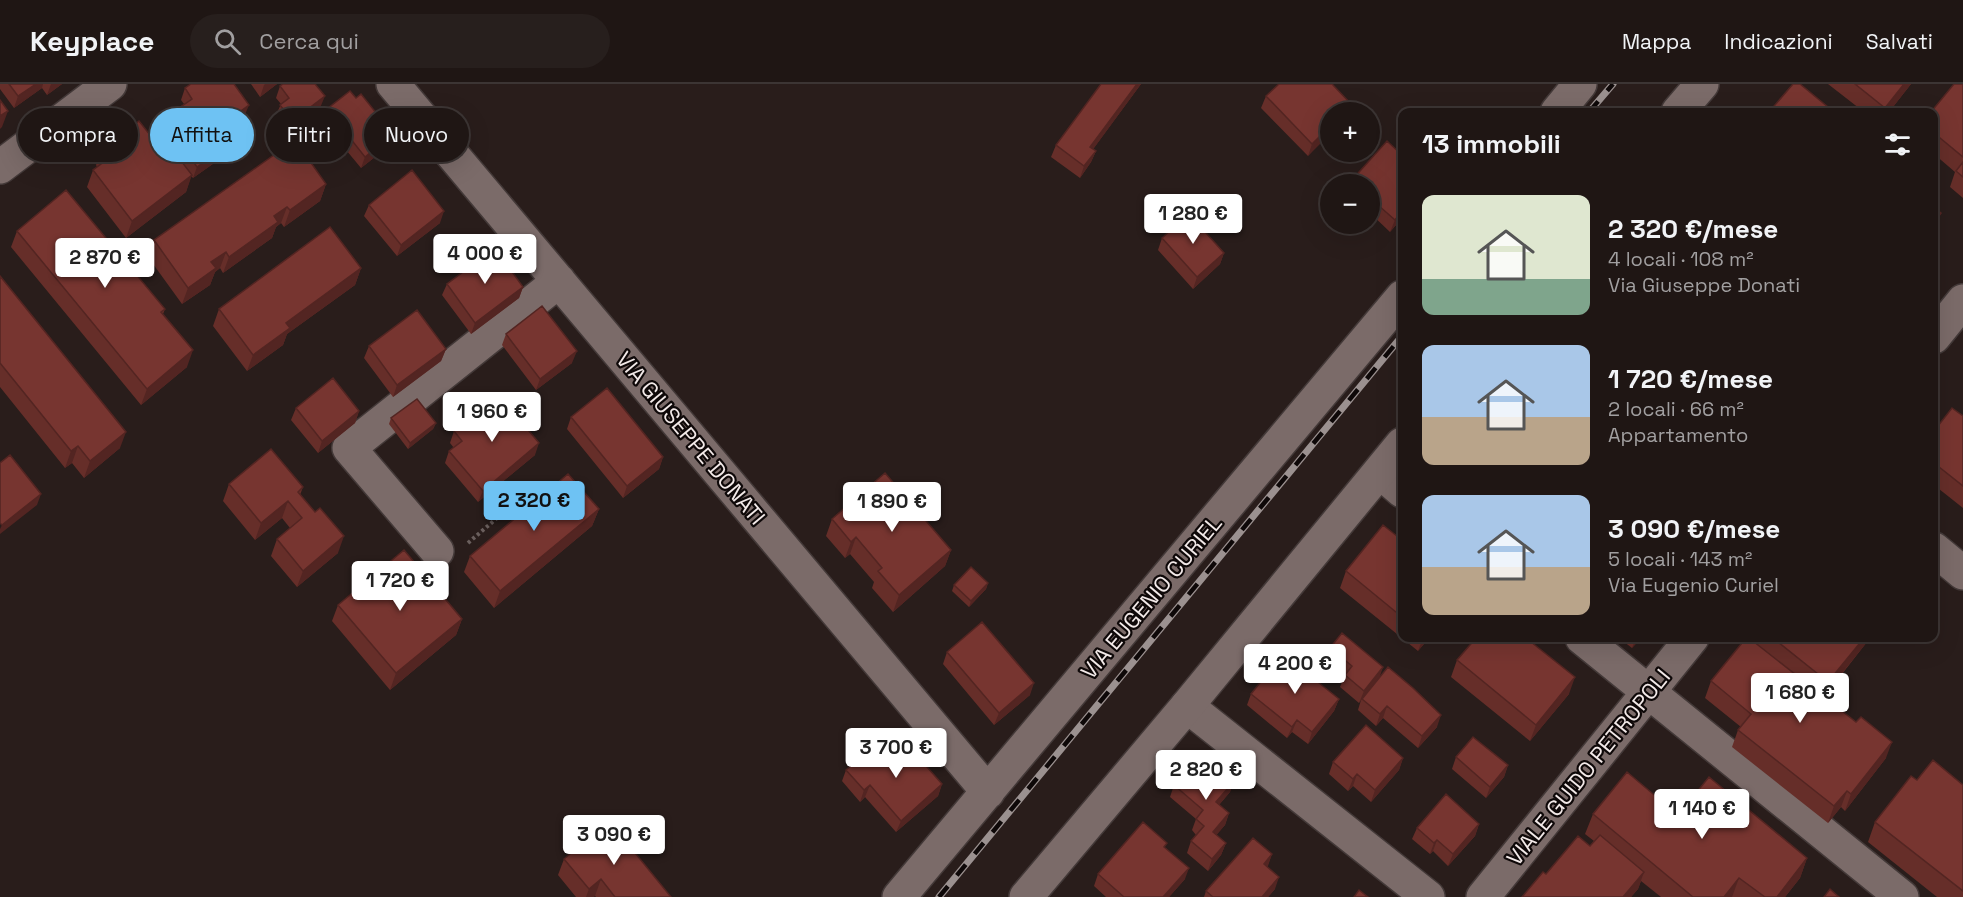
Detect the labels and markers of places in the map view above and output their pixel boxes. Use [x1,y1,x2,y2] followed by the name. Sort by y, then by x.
[1138,194,1248,245] pin: 1 280 €
[430,234,540,285] pin: 4 000 €
[50,238,160,289] pin: 2 870 €
[437,392,547,443] pin: 1 960 €
[479,481,589,532] pin: 2 320 €
[837,482,947,533] pin: 1 890 €
[345,561,455,612] pin: 1 720 €
[1240,644,1350,695] pin: 4 200 €
[1745,673,1855,724] pin: 1 680 €
[841,728,951,779] pin: 3 700 €
[1151,750,1261,801] pin: 2 820 €
[1647,789,1757,840] pin: 1 140 €
[559,815,669,866] pin: 3 090 €

